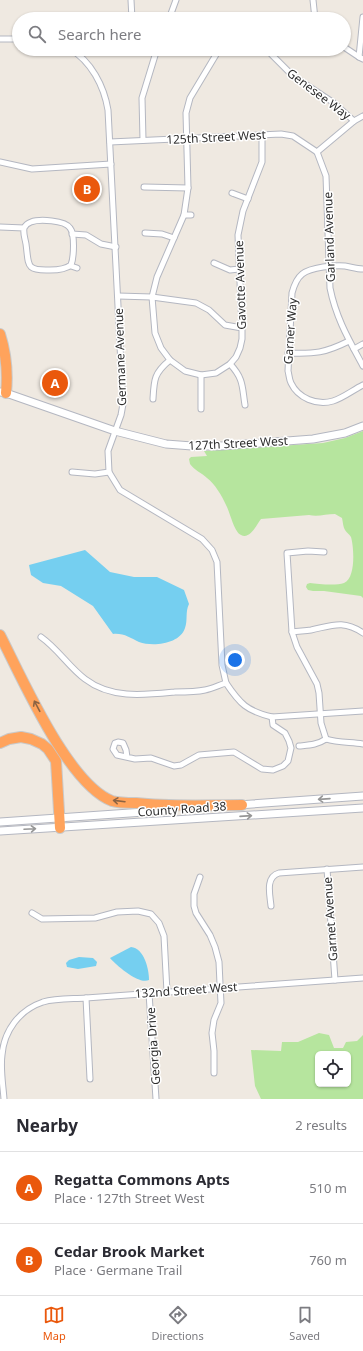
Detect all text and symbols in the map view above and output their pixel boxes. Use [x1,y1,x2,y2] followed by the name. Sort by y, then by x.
[12,12,351,56] search box
[26,23,48,45] icon: search
[58,24,141,44] text: Search here
[284,64,355,124] street label: Genesee Way
[166,126,267,148] street label: 125th Street West
[74,174,100,204] pin: B
[319,191,339,282] street label: Garland Avenue
[230,240,250,330] street label: Gavotte Avenue
[279,296,301,365] street label: Garner Way
[110,308,130,406] street label: Germane Avenue
[42,368,68,398] pin: A
[188,432,289,454] street label: 127th Street West
[225,650,245,670] your location
[33,701,40,713] one-way arrow
[318,795,331,802] one-way arrow
[137,797,227,821] street label: County Road 38
[113,798,126,805] one-way arrow
[239,812,252,819] one-way arrow
[23,826,36,833] one-way arrow
[319,876,341,962] street label: Garnet Avenue
[134,978,239,1002] street label: 132nd Street West
[142,1006,164,1085] street label: Georgia Drive
[315,1051,351,1087] map controls
[315,1051,351,1087] button: locate
[16,1114,78,1137] text: Nearby
[295,1116,347,1134] text: 2 results
[54,1169,230,1189] text: Regatta Commons Apts
[25,1179,34,1197] text: A
[309,1179,347,1197] text: 510 m
[54,1189,205,1207] text: Place · 127th Street West
[54,1241,205,1261] text: Cedar Brook Market
[25,1251,33,1269] text: B
[309,1251,347,1269] text: 760 m
[54,1261,182,1279] text: Place · Germane Trail
[43,1304,66,1343] tab: Map
[151,1304,204,1343] tab: Directions
[289,1304,320,1343] tab: Saved

